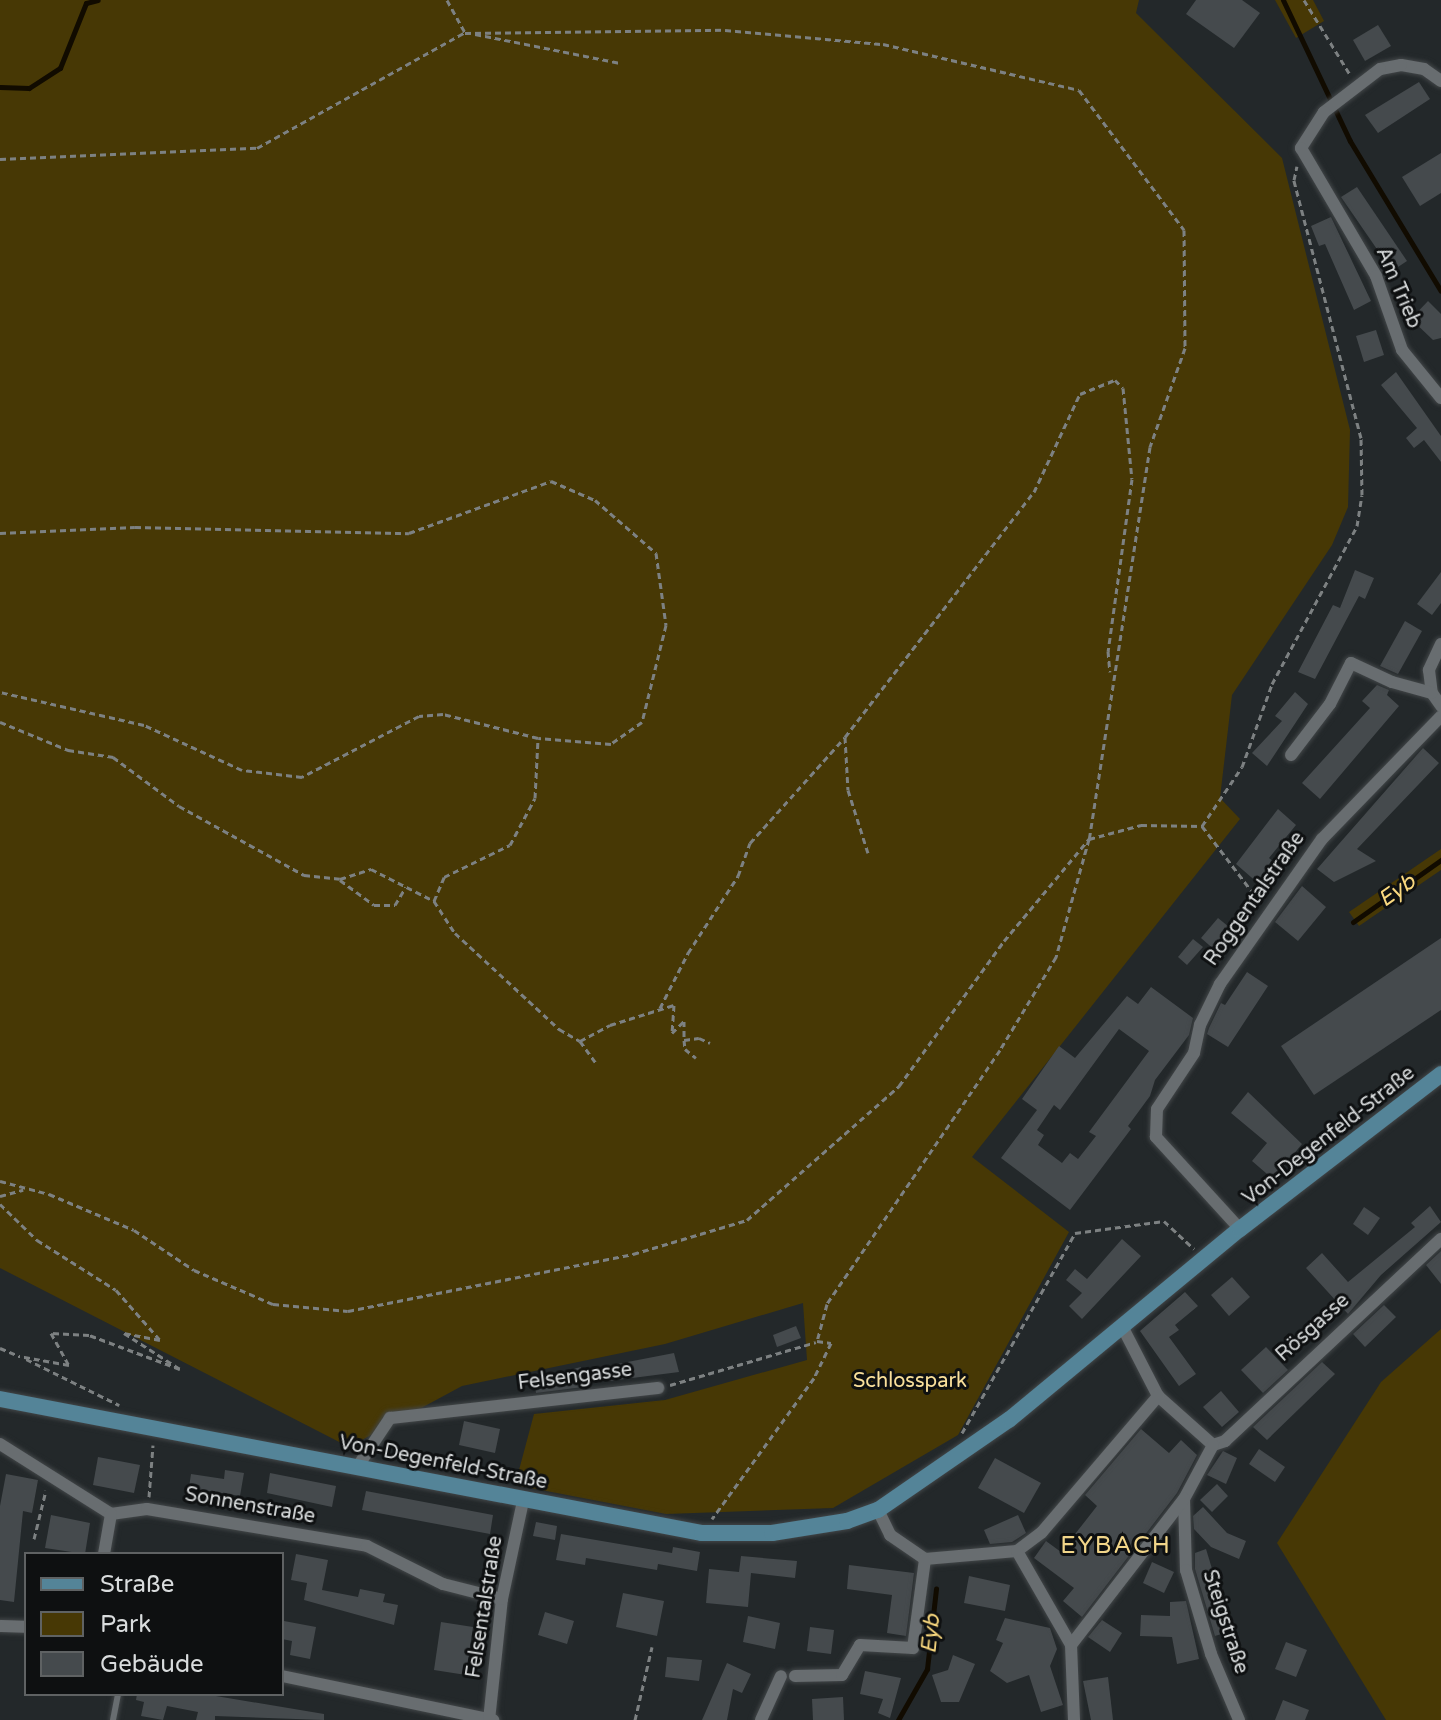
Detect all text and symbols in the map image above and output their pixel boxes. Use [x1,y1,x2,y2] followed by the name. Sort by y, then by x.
[1370,244,1426,332] street label: Am Trieb
[1200,827,1310,971] street label: Roggentalstraße
[1373,869,1421,913] water label: Eyb
[1238,1061,1420,1211] street label: Von-Degenfeld-Straße
[1271,1289,1355,1367] street label: Rösgasse
[516,1358,634,1396] street label: Felsengasse
[853,1369,967,1393] park label: Schlosspark
[337,1431,549,1495] street label: Von-Degenfeld-Straße
[183,1483,317,1529] street label: Sonnenstraße
[1060,1532,1172,1560] district label: EYBACH
[462,1534,508,1680] street label: Felsentalstraße
[24,1552,284,1696] legend
[1197,1567,1253,1677] street label: Steigstraße
[100,1570,174,1599] text: Straße
[100,1610,151,1639] text: Park
[916,1613,946,1655] water label: Eyb
[100,1650,204,1679] text: Gebäude

